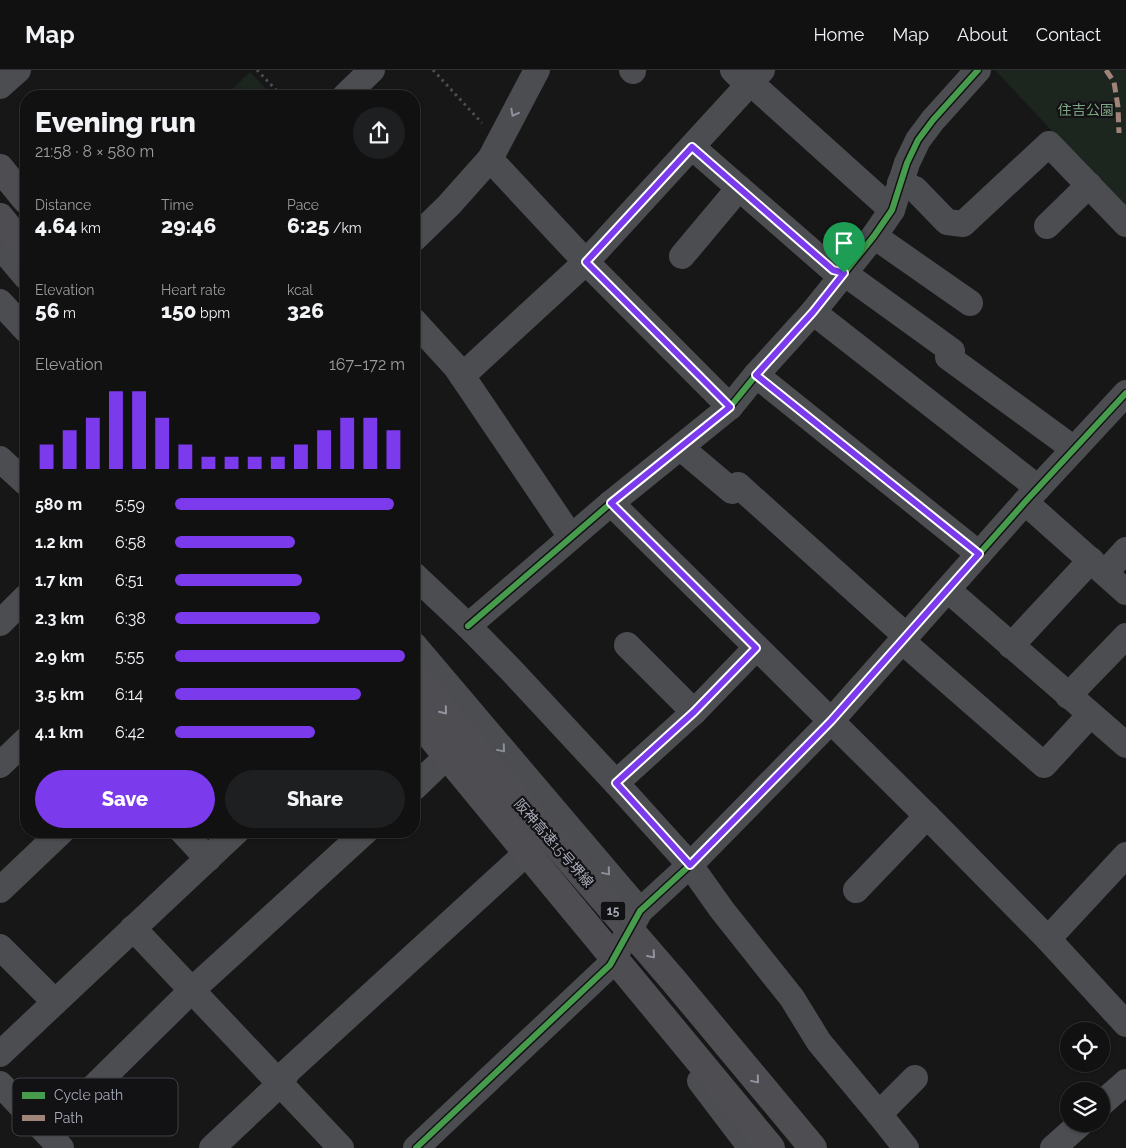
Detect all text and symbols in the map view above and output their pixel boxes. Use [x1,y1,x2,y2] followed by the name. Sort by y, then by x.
[25,20,75,49] text: Map
[813,24,864,45] text: Home
[892,24,929,45] text: Map
[957,24,1008,45] text: About
[1036,24,1101,45] text: Contact
[1058,102,1114,118] park label: 住吉公園
[35,106,196,139] text: Evening run
[353,107,405,159] button: share
[510,108,520,117] one-way arrow
[35,142,154,161] text: 21:58 · 8 × 580 m
[35,197,91,213] text: Distance
[161,197,194,213] text: Time
[287,197,319,213] text: Pace
[35,213,77,238] text: 4.64
[161,213,216,238] text: 29:46
[287,213,329,238] text: 6:25
[77,220,101,236] text: km
[329,220,362,236] text: /km
[823,222,865,273] pin
[830,229,858,257] icon: arrive
[35,282,94,298] text: Elevation
[161,282,225,298] text: Heart rate
[287,282,313,298] text: kcal
[35,298,60,323] text: 56
[161,298,197,323] text: 150
[287,298,324,323] text: 326
[60,305,76,321] text: m
[197,305,230,321] text: bpm
[35,355,103,374] text: Elevation
[329,355,405,374] text: 167–172 m
[35,495,82,514] text: 580 m
[115,495,145,514] text: 5:59
[35,533,83,552] text: 1.2 km
[115,533,146,552] text: 6:58
[35,571,83,590] text: 1.7 km
[115,571,143,590] text: 6:51
[35,609,84,628] text: 2.3 km
[115,609,146,628] text: 6:38
[35,647,85,666] text: 2.9 km
[115,647,144,666] text: 5:55
[35,685,84,704] text: 3.5 km
[115,685,143,704] text: 6:14
[439,706,448,715] one-way arrow
[35,723,83,742] text: 4.1 km
[115,723,145,742] text: 6:42
[496,743,505,752] one-way arrow
[35,770,215,828] button: Save
[225,770,405,828] button: Share
[511,796,597,890] street label: 阪神高速15号堺線
[602,867,611,876] one-way arrow
[600,901,626,920] road number: 15
[646,949,655,958] one-way arrow
[1060,1022,1110,1132] map controls
[1060,1022,1110,1072] button: locate
[751,1074,759,1083] one-way arrow
[12,1078,178,1136] legend
[1060,1082,1110,1132] button: layers
[54,1087,123,1103] text: Cycle path
[54,1110,83,1126] text: Path

